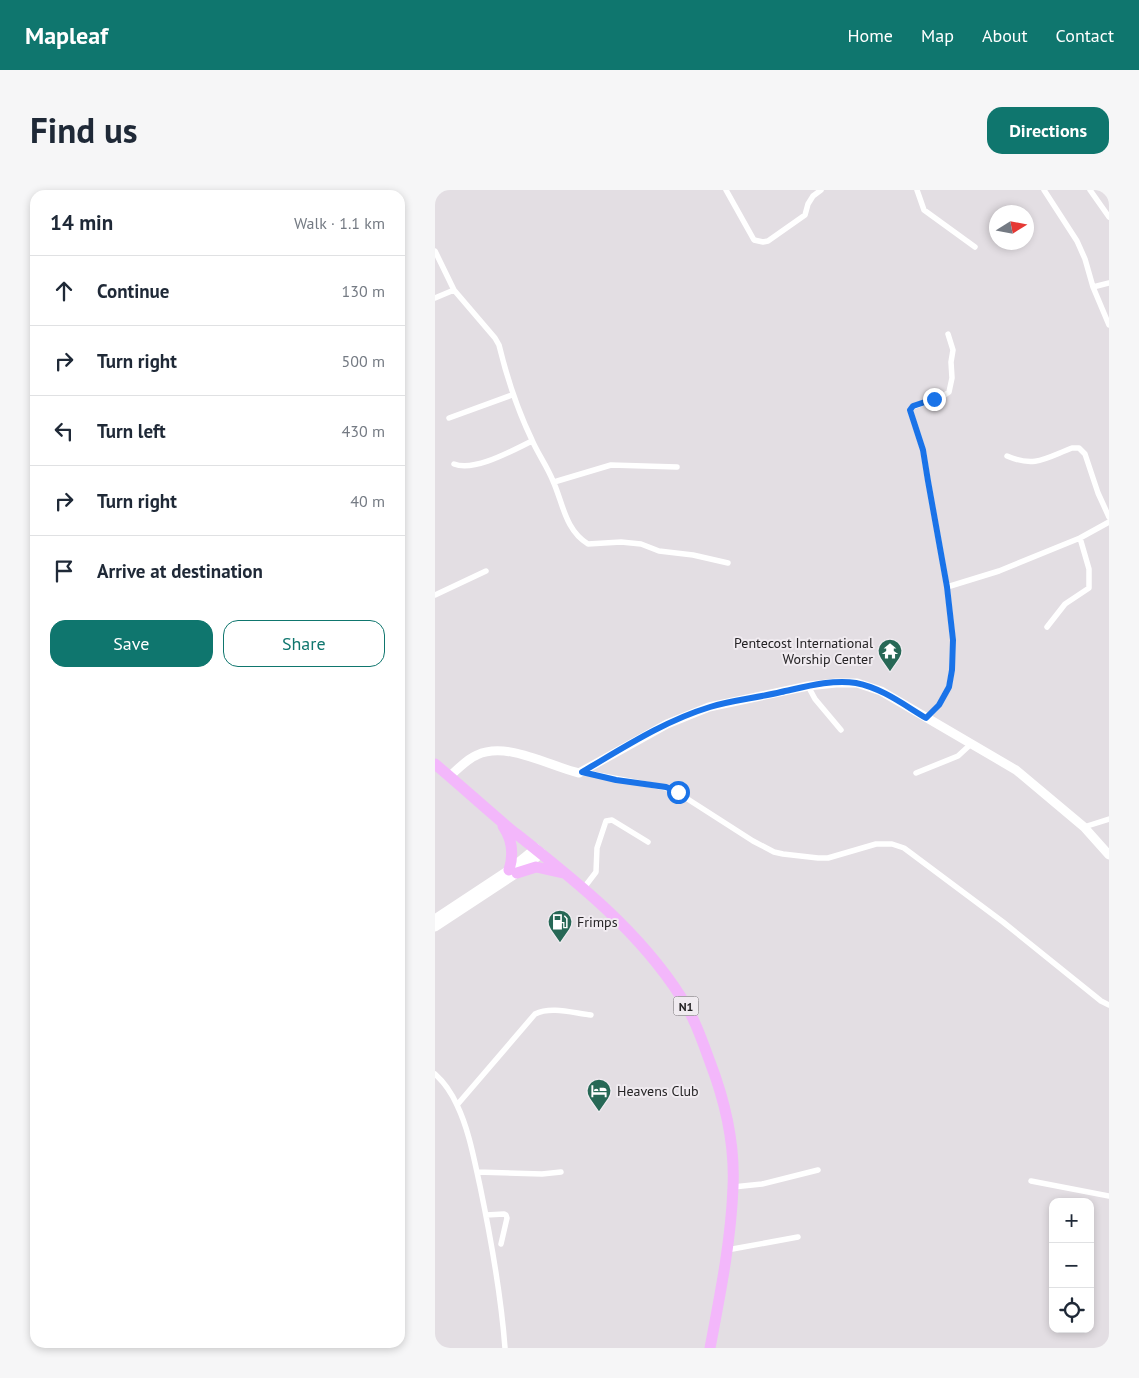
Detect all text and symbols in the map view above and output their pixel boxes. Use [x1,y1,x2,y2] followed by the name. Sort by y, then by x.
[25,20,108,51] text: Mapleaf
[847,24,893,47] text: Home
[921,24,954,47] text: Map
[982,24,1028,47] text: About
[1056,24,1114,47] text: Contact
[30,107,138,153] text: Find us
[987,107,1109,154] button: Directions
[989,205,1034,250] north arrow
[50,209,113,236] text: 14 min
[294,213,385,233] text: Walk · 1.1 km
[50,277,78,305] icon: ahead
[97,279,169,303] text: Continue
[342,281,385,301] text: 130 m
[50,347,78,375] icon: right
[97,349,177,373] text: Turn right
[342,351,385,371] text: 500 m
[923,388,946,411] route end
[50,417,78,445] icon: left
[97,419,166,443] text: Turn left
[342,421,385,441] text: 430 m
[50,487,78,515] icon: right
[97,489,177,513] text: Turn right
[350,491,385,511] text: 40 m
[50,557,78,585] icon: arrive
[97,559,263,583] text: Arrive at destination
[50,620,213,667] button: Save
[223,620,385,667] button: Share
[734,634,873,668] place label: Pentecost International Worship Center
[877,638,903,672] temple icon: Pentecost International Worship Center
[667,781,690,804] route start
[547,909,573,943] fuel station icon: Frimps
[577,913,618,931] place label: Frimps
[673,996,699,1016] road number: N1
[586,1078,612,1112] hotel icon: Heavens Club
[617,1082,699,1100] place label: Heavens Club
[1049,1198,1094,1333] map controls
[1049,1198,1094,1243] button: +
[1049,1243,1094,1288] button: −
[1049,1288,1094,1333] button: locate

